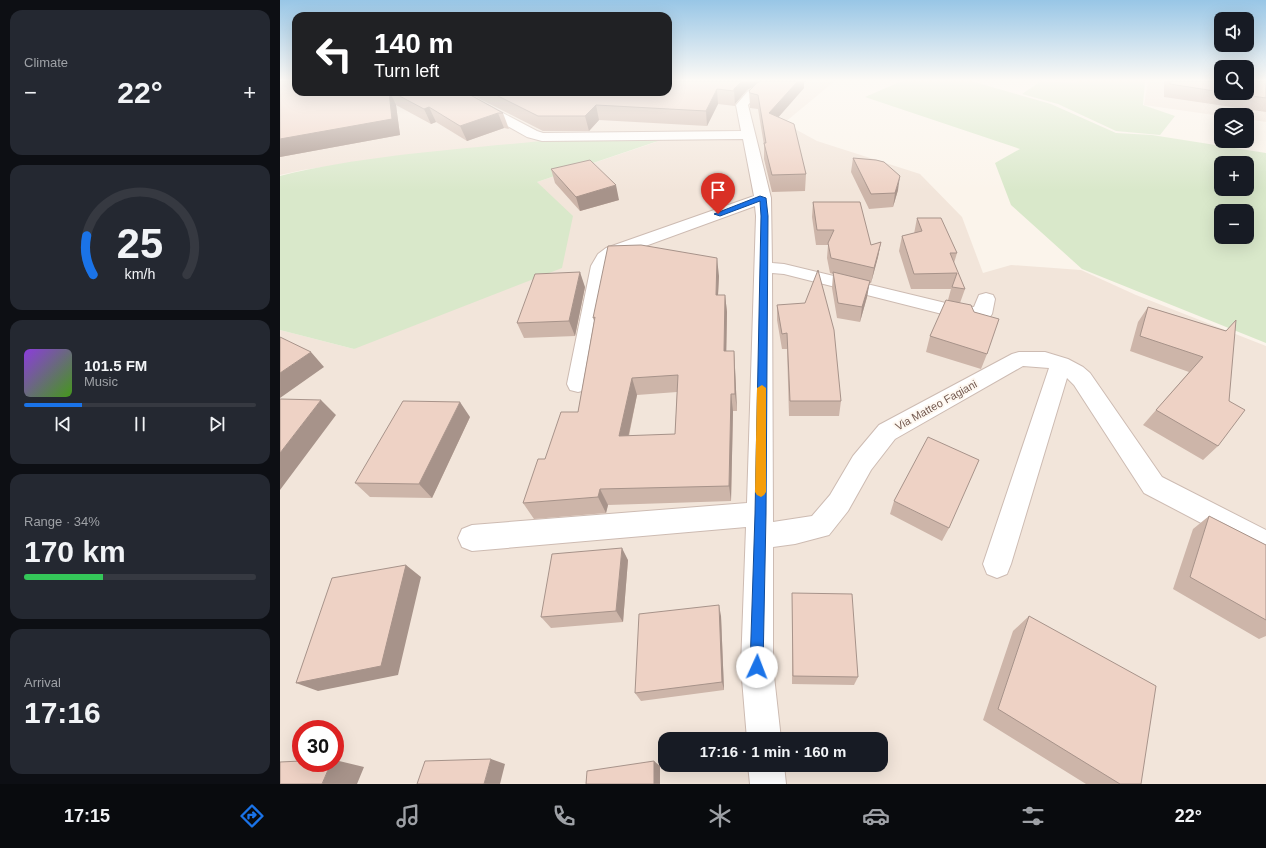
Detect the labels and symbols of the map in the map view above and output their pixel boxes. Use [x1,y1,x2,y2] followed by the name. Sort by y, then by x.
[701,173,735,214] pin
[893,378,979,432] street label: Via Matteo Fagiani
[736,646,778,688] position arrow
[292,720,344,772] speed limit sign: 30

